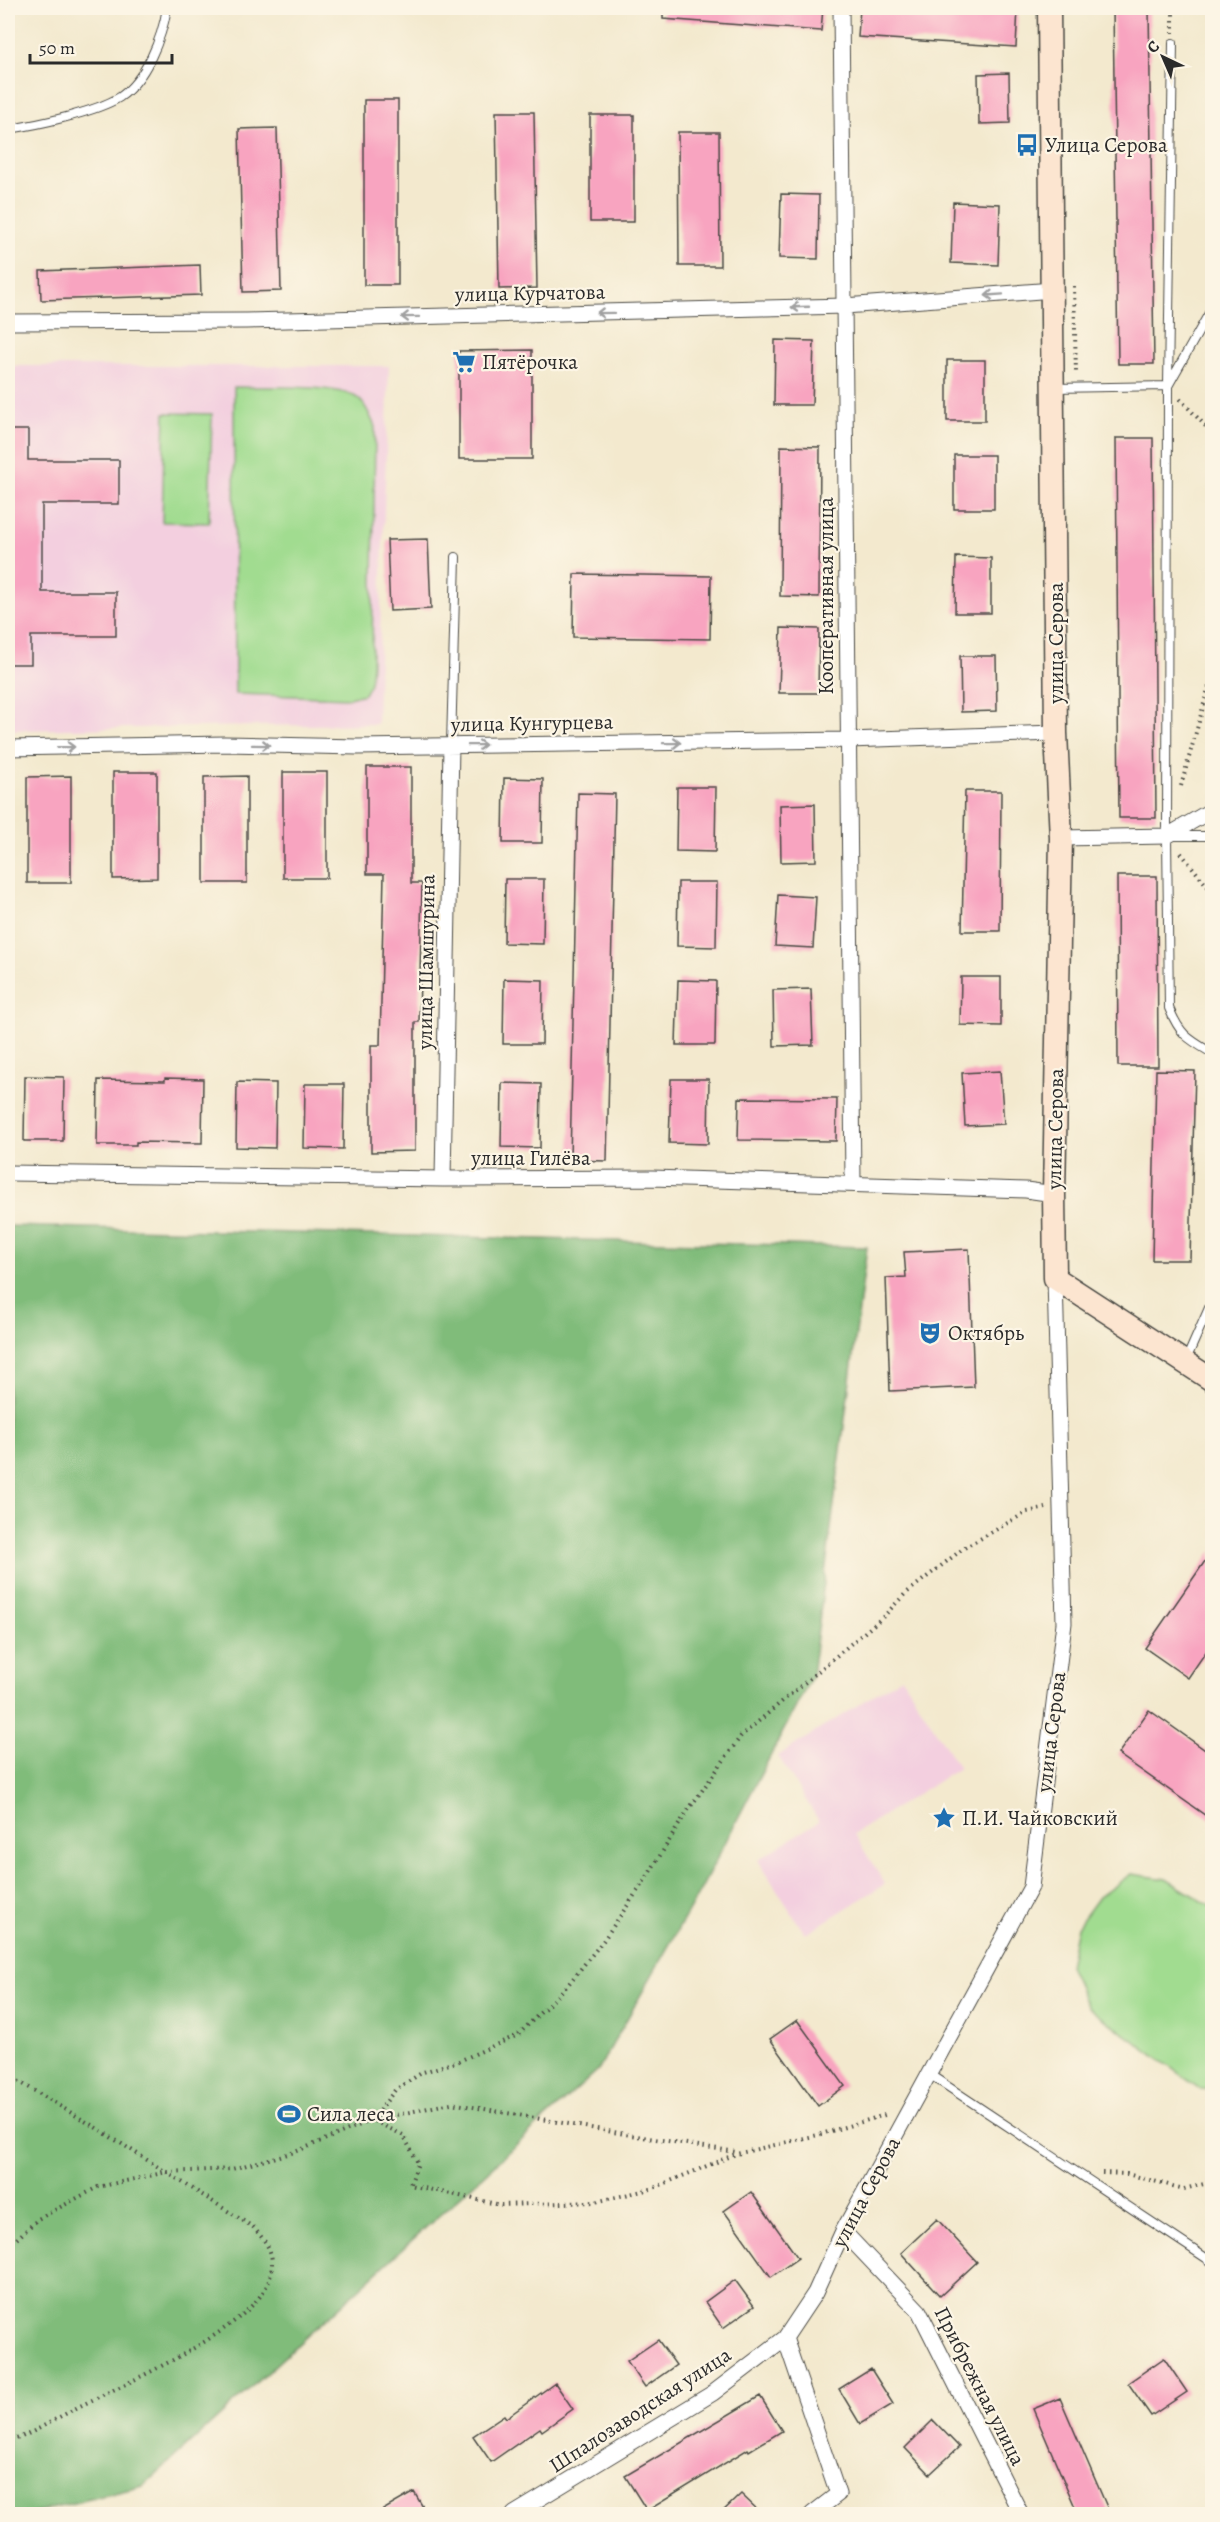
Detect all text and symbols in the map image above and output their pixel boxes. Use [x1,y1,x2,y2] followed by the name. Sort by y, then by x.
[30,27,172,65] scale bar
[1133,27,1193,87] north arrow
[1142,35,1165,58] text: С
[39,36,75,60] text: 50 m
[1045,131,1168,159] place label: Улица Серова
[1014,132,1040,158] bus stop icon: Улица Серова
[454,278,606,308] street label: улица Курчатова
[985,289,1005,300] one-way arrow
[790,301,810,313] one-way arrow
[595,307,615,318] one-way arrow
[401,311,421,323] one-way arrow
[482,348,578,376] place label: Пятёрочка
[451,349,477,375] supermarket icon: Пятёрочка
[812,497,840,695] street label: Кооперативная улица
[1042,582,1070,705] street label: улица Серова
[450,708,614,738] street label: улица Кунгурцева
[661,737,681,748] one-way arrow
[250,739,270,750] one-way arrow
[466,739,486,751] one-way arrow
[55,741,75,753] one-way arrow
[410,874,442,1051] street label: улица Шамшурина
[1040,1068,1070,1191] street label: улица Серова
[470,1144,591,1172] street label: улица Гилёва
[948,1319,1024,1347] place label: Октябрь
[917,1320,943,1346] theatre icon: Октябрь
[1030,1670,1072,1795] street label: улица Серова
[962,1804,1118,1832] place label: П.И. Чайковский
[931,1805,957,1831] place icon: П.И. Чайковский
[307,2100,395,2128] place label: Сила леса
[276,2101,302,2127] sports icon: Сила леса
[825,2132,907,2253] street label: улица Серова
[928,2302,1032,2471] street label: Прибрежная улица
[544,2340,737,2479] street label: Шпалозаводская улица

